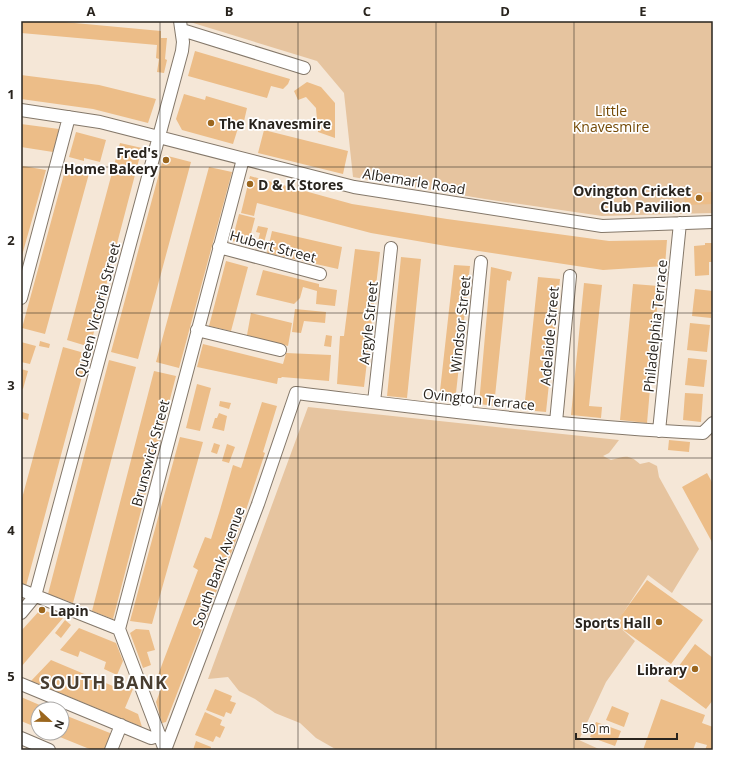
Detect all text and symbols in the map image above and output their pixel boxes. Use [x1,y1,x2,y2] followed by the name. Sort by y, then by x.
[87,2,96,20] text: A
[225,2,234,20] text: B
[363,2,371,20] text: C
[500,2,510,20] text: D
[639,2,647,20] text: E
[7,85,15,103] text: 1
[573,101,649,136] park label: Little Knavesmire
[219,114,331,133] place label: The Knavesmire
[206,118,216,128] marker: The Knavesmire
[64,143,158,178] place label: Fred's Home Bakery
[161,155,171,165] marker: Fred's Home Bakery
[361,164,467,198] street label: Albemarle Road
[258,175,343,194] place label: D & K Stores
[245,179,255,189] marker: D & K Stores
[573,181,691,216] place label: Ovington Cricket Club Pavilion
[694,193,704,203] marker: Ovington Cricket Club Pavilion
[228,225,318,267] street label: Hubert Street
[7,231,15,249] text: 2
[70,240,124,380] street label: Queen Victoria Street
[639,259,671,393] street label: Philadelphia Terrace
[445,275,475,373] street label: Windsor Street
[354,281,382,365] street label: Argyle Street
[535,286,563,386] street label: Adelaide Street
[7,376,15,394] text: 3
[422,384,536,414] street label: Ovington Terrace
[127,398,173,508] street label: Brunswick Street
[187,504,249,630] street label: South Bank Avenue
[7,521,15,539] text: 4
[50,601,89,620] place label: Lapin
[37,605,47,615] marker: Lapin
[575,613,651,632] place label: Sports Hall
[654,617,664,627] marker: Sports Hall
[637,660,687,679] place label: Library
[690,664,700,674] marker: Library
[7,667,15,685] text: 5
[40,670,168,694] district label: SOUTH BANK
[30,701,70,741] north arrow
[576,715,677,741] scale bar
[51,718,68,732] text: N
[582,720,610,737] text: 50 m

